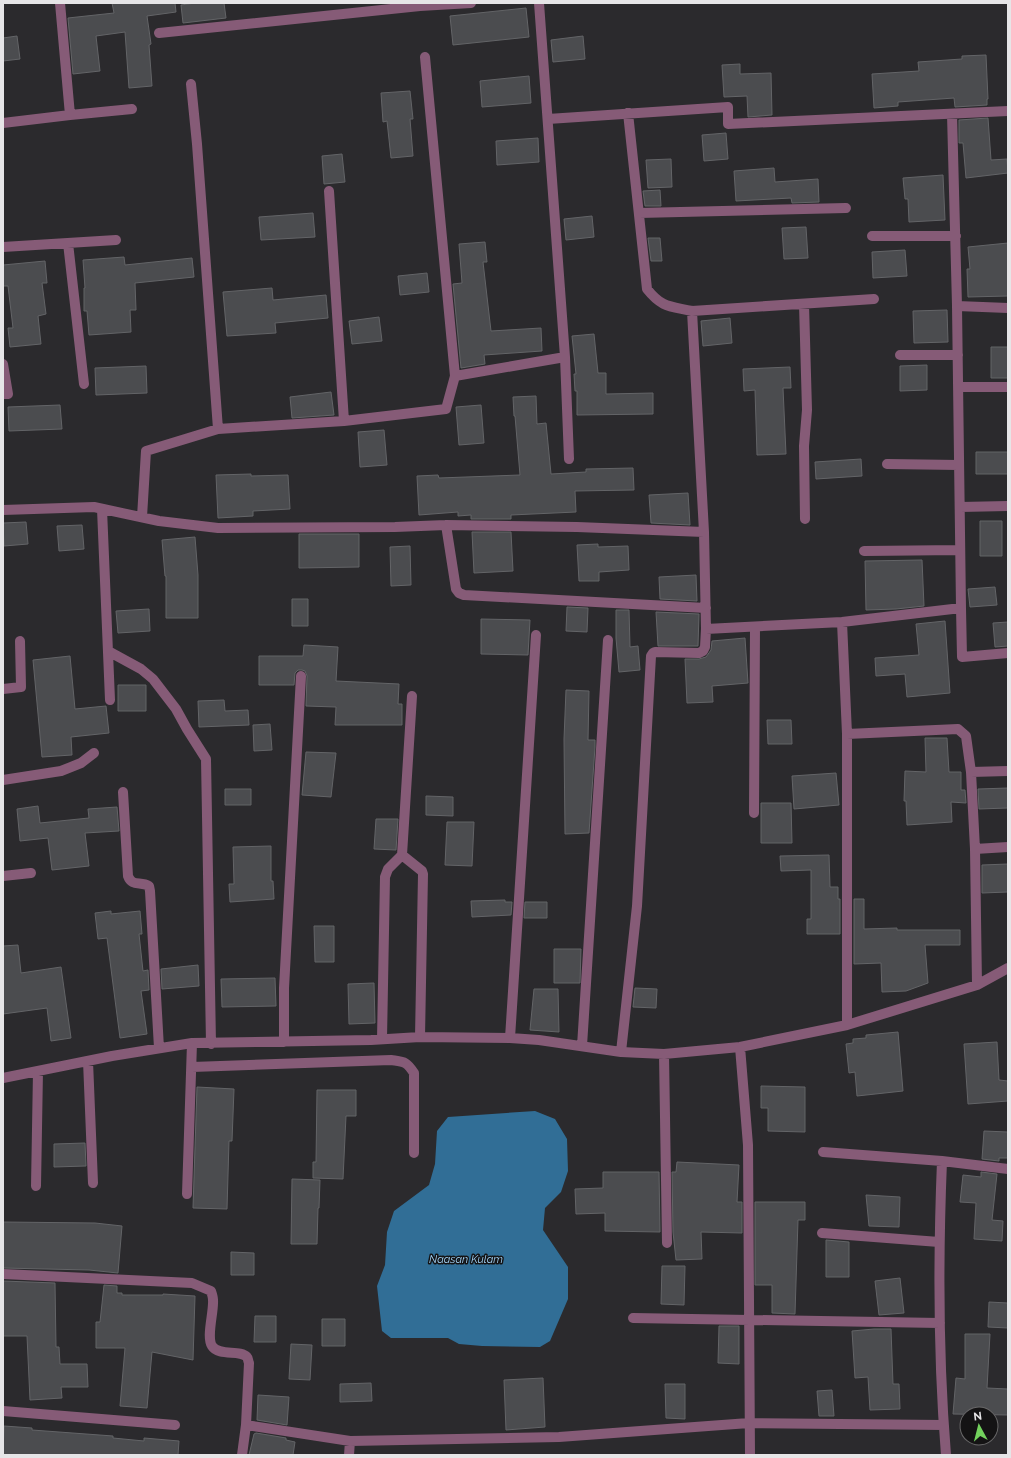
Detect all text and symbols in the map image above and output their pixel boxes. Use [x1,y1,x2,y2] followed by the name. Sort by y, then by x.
[429,1253,503,1266] water label: Naasan Kulam
[959,1406,999,1446] north arrow
[973,1410,983,1424] text: N

